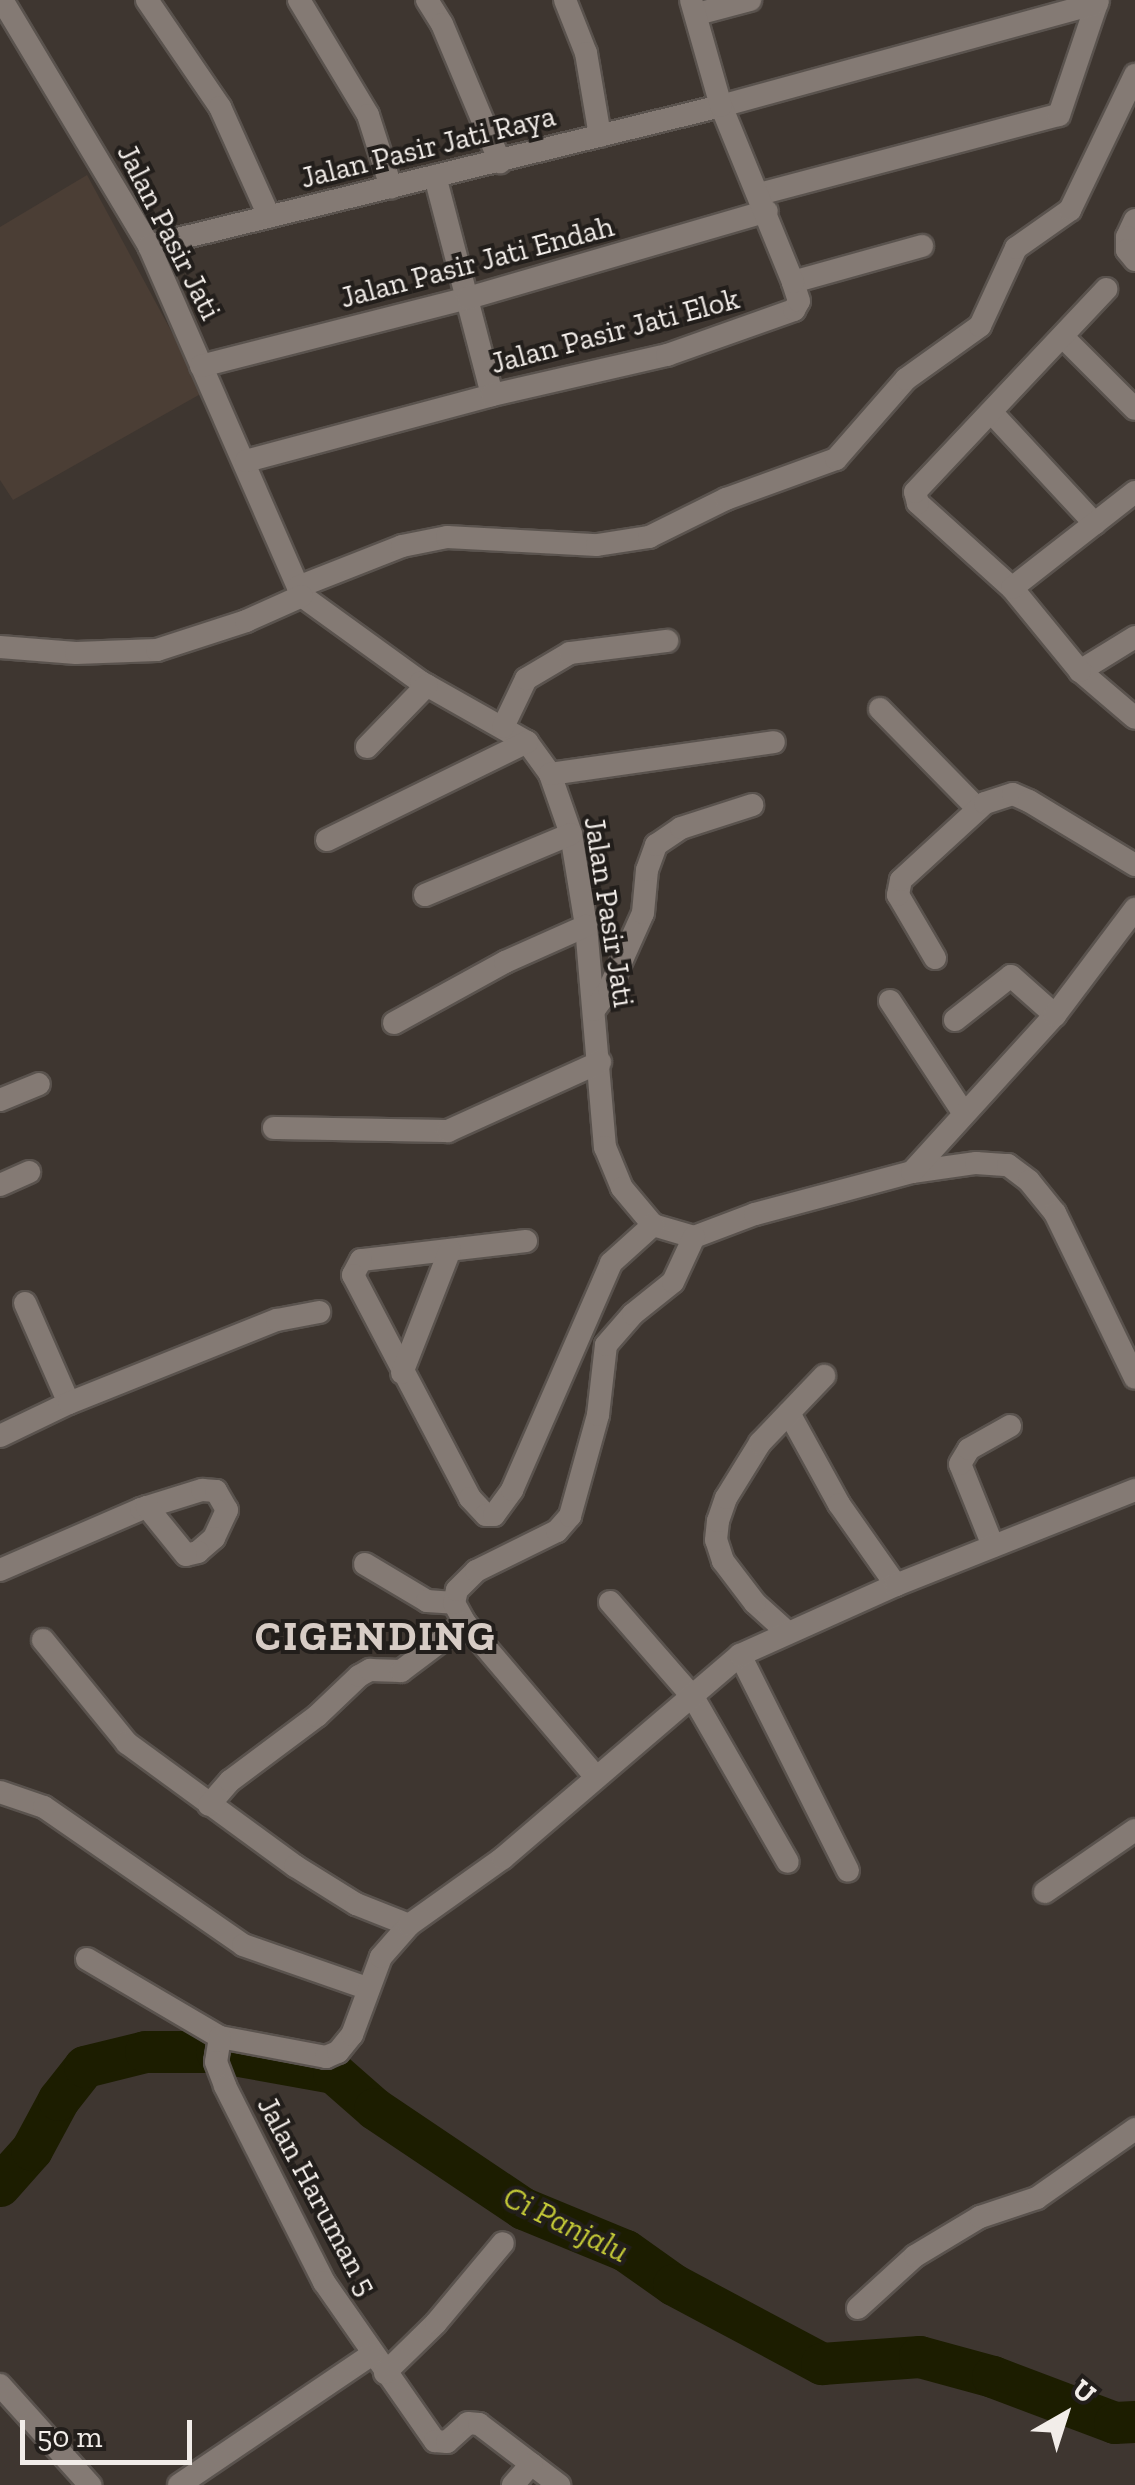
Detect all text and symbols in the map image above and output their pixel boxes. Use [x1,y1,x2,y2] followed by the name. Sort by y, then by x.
[296,98,560,196] street label: Jalan Pasir Jati Raya
[109,138,229,326] street label: Jalan Pasir Jati
[336,208,618,316] street label: Jalan Pasir Jati Endah
[486,280,744,382] street label: Jalan Pasir Jati Elok
[576,814,642,1010] street label: Jalan Pasir Jati
[255,1612,497,1660] district label: CIGENDING
[250,2090,384,2302] street label: Jalan Haruman 5
[497,2177,635,2271] water label: Ci Panjalu
[1015,2365,1115,2465] north arrow
[1066,2372,1102,2410] text: U
[25,2400,198,2462] scale bar
[37,2419,102,2455] text: 50 m

